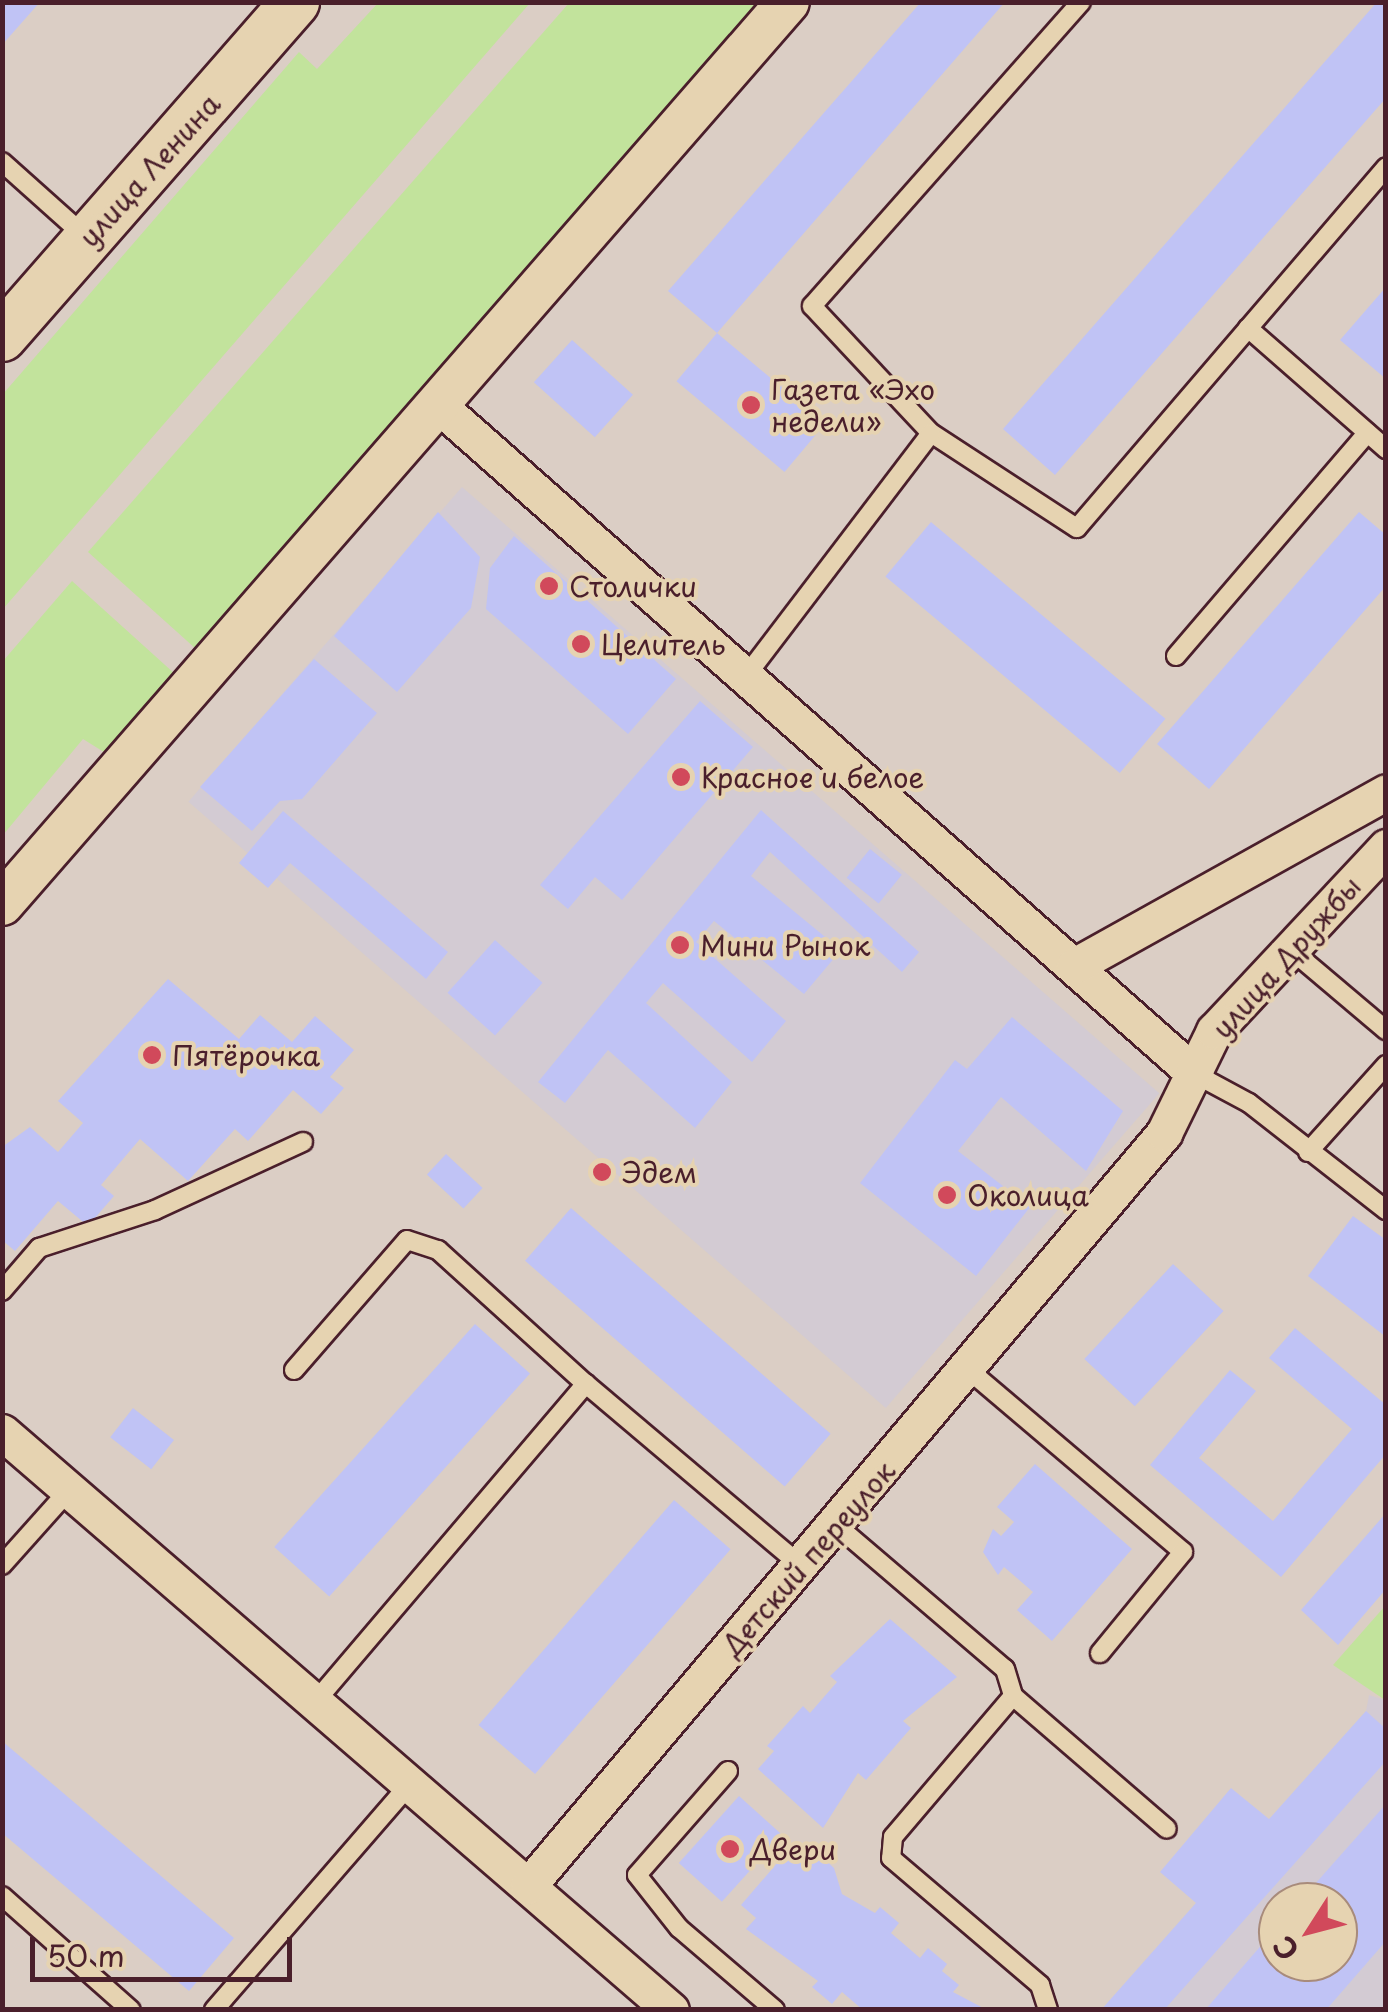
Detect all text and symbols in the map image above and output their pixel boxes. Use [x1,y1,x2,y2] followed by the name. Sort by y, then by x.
[71,86,227,254] street label: улица Ленина
[771,372,935,438] place label: Газета «Эхо недели»
[740,394,762,416] marker: Газета «Эхо недели»
[569,569,697,603] place label: Столички
[538,575,560,597] marker: Столички
[601,627,725,661] place label: Целитель
[570,633,592,655] marker: Целитель
[701,760,927,794] place label: Красное и белое
[670,766,692,788] marker: Красное и белое
[1204,869,1368,1045] street label: улица Дружбы
[700,928,872,962] place label: Мини Рынок
[669,934,691,956] marker: Мини Рынок
[172,1038,320,1072] place label: Пятёрочка
[141,1044,163,1066] marker: Пятёрочка
[622,1155,697,1189] place label: Эдем
[591,1161,613,1183] marker: Эдем
[967,1178,1089,1212] place label: Околица
[936,1184,958,1206] marker: Околица
[715,1454,901,1662] street label: Детский переулок
[750,1832,836,1866] place label: Двери
[719,1838,741,1860] marker: Двери
[1258,1882,1358,1982] north arrow
[35,1917,298,1979] scale bar
[1261,1928,1309,1970] text: С
[47,1932,125,1977] text: 50 m

